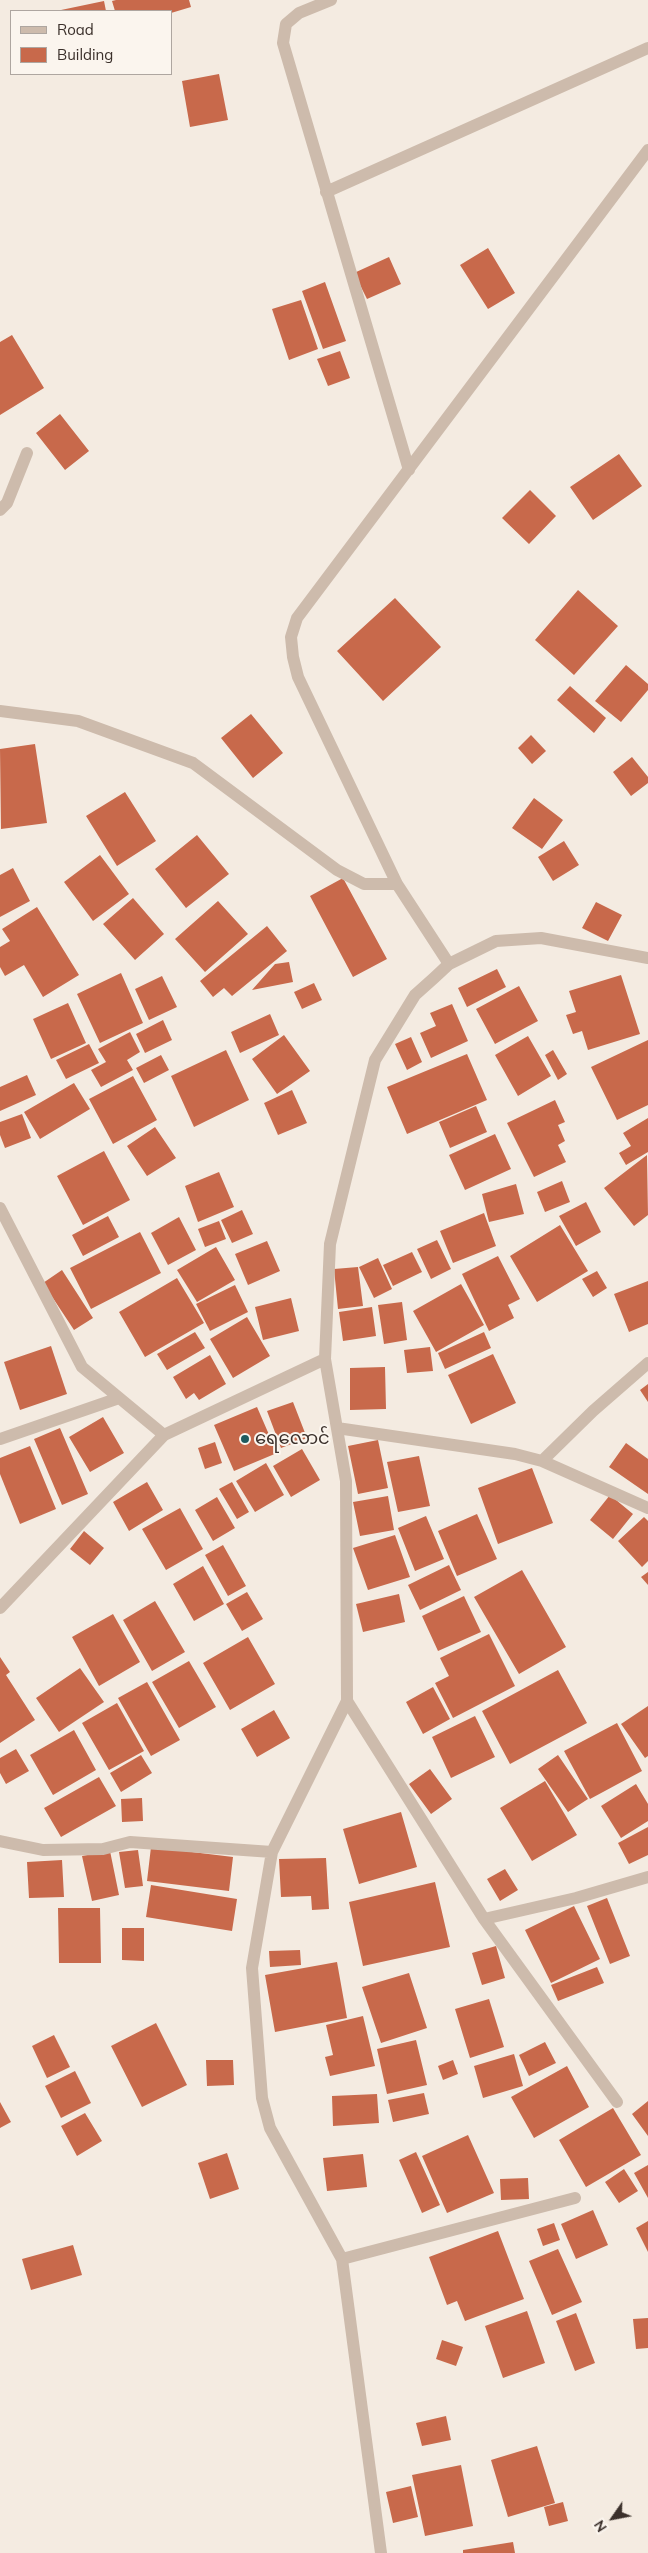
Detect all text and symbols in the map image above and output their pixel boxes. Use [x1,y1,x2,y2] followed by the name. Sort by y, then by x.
[10,10,172,75] legend
[57,20,94,39] text: Road
[57,45,113,64] text: Building
[255,1428,330,1450] place label: ရေလောင်
[239,1433,251,1445] marker: ရေလောင်
[588,2493,638,2543] north arrow
[590,2517,611,2536] text: N

